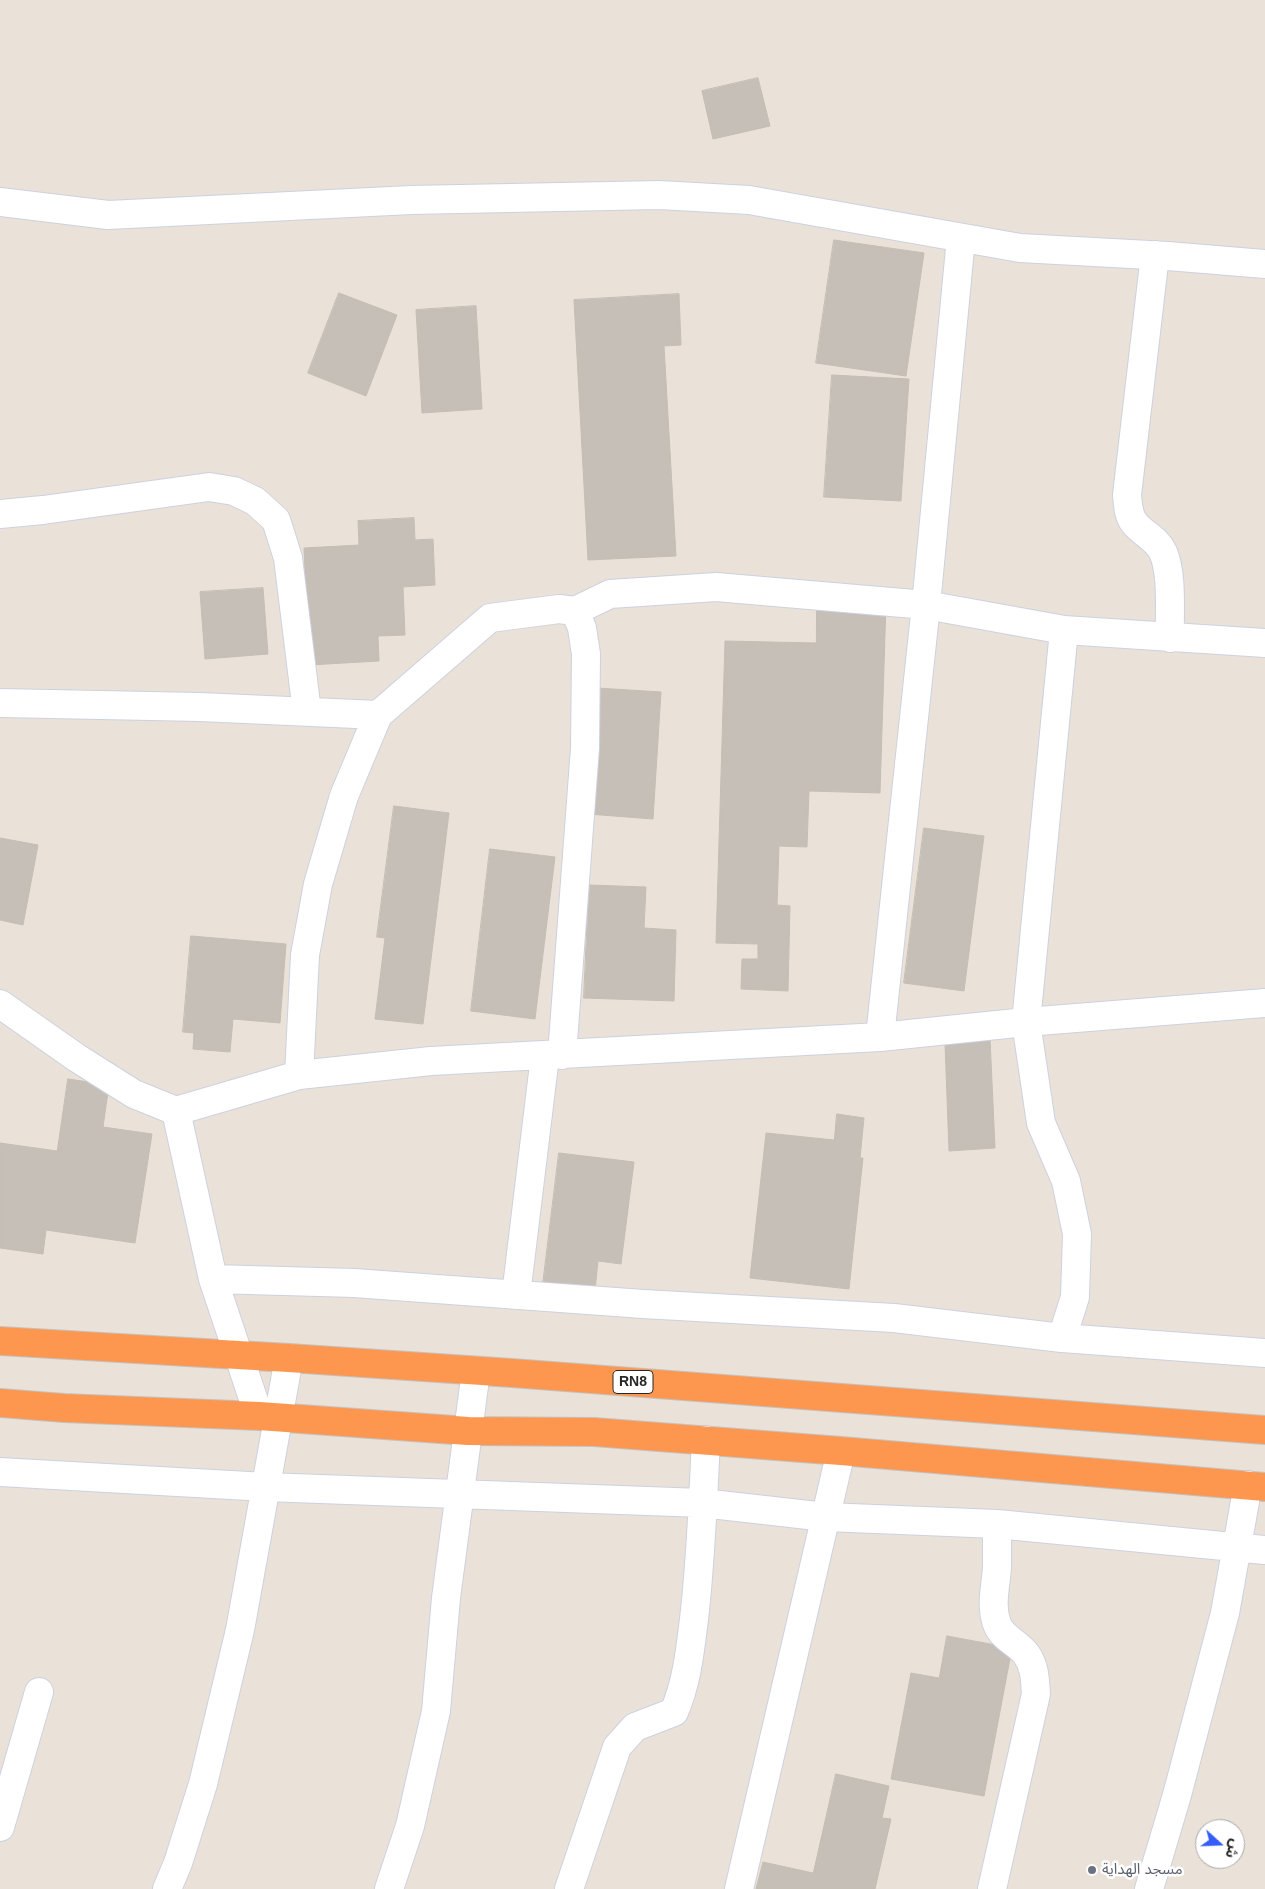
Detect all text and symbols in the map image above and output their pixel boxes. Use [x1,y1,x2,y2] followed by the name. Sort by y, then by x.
[613,1370,653,1394] road number: RN8
[1195,1819,1245,1869] north arrow
[1222,1837,1244,1861] text: ش
[1102,1861,1183,1879] place label: مسجد الهداية
[1086,1864,1098,1876] marker: مسجد الهداية

